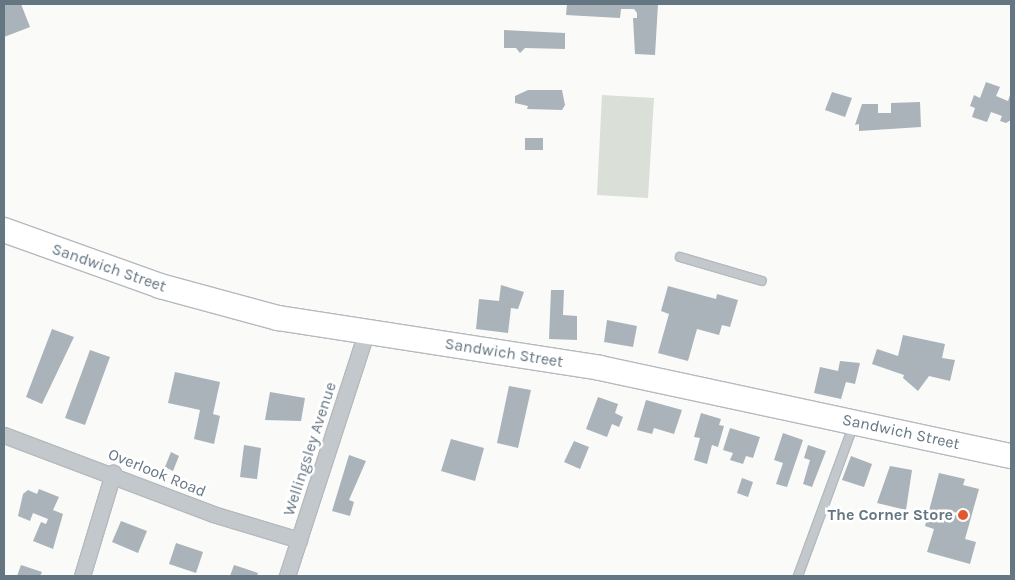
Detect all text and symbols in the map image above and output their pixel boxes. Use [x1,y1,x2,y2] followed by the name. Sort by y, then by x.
[49,239,169,297] street label: Sandwich Street
[443,334,565,372] street label: Sandwich Street
[279,380,341,518] street label: Wellingsley Avenue
[841,410,961,454] street label: Sandwich Street
[105,445,209,501] street label: Overlook Road
[827,505,953,525] place label: The Corner Store
[957,509,969,521] marker: The Corner Store

